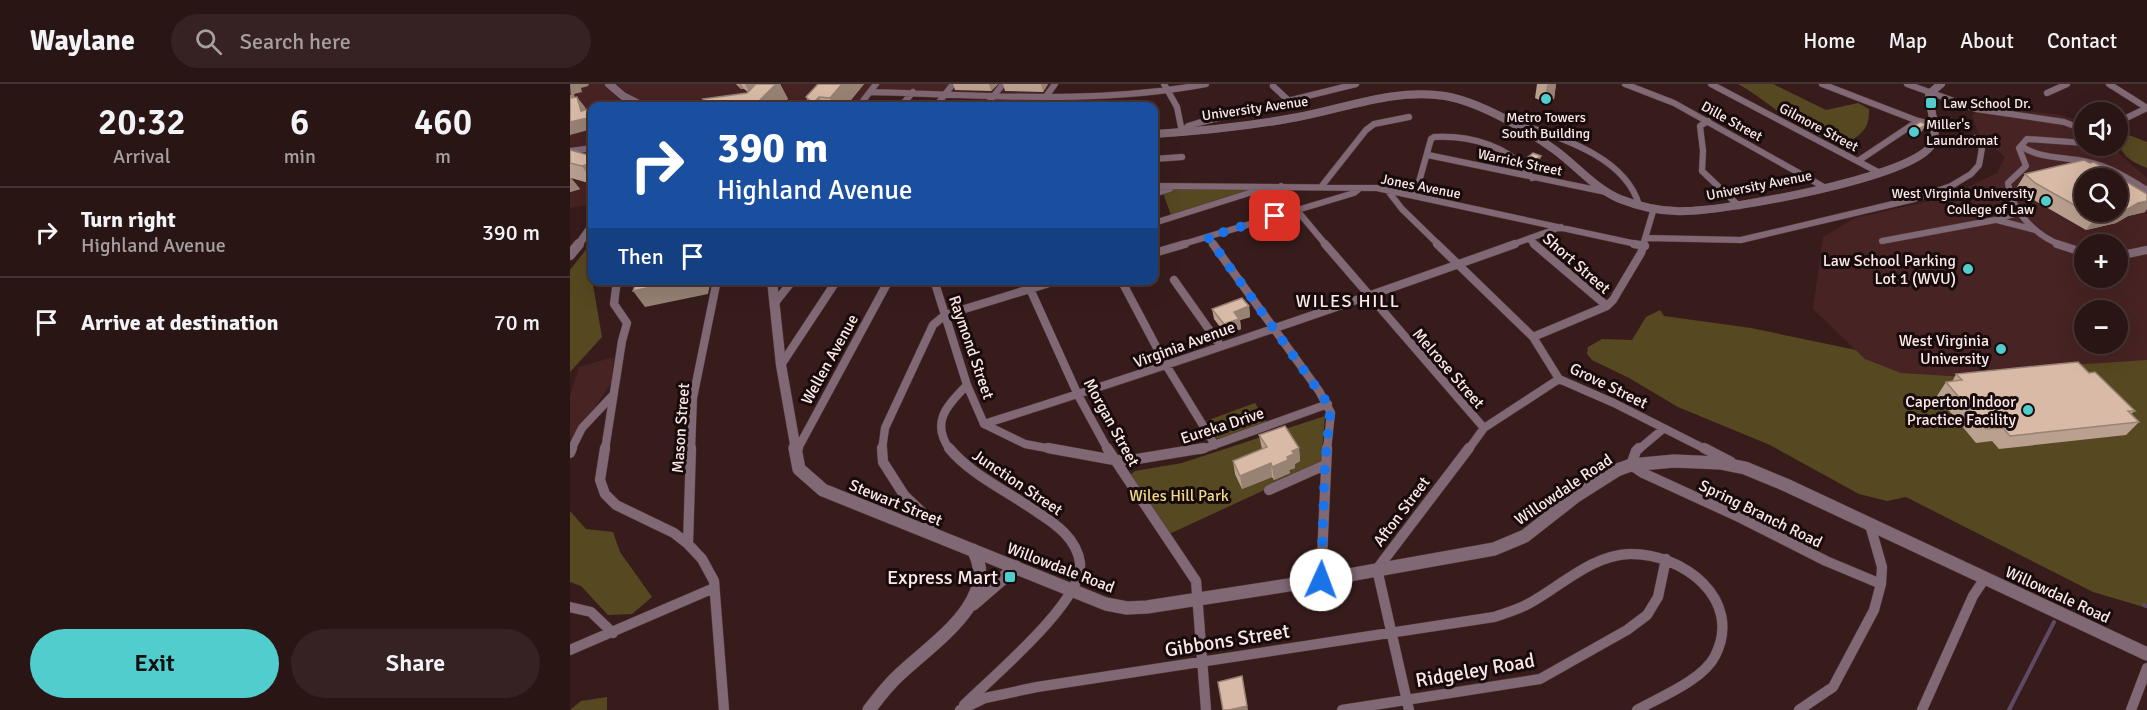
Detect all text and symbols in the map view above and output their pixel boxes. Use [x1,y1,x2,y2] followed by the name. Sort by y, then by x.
[171,14,591,68] search box
[30,24,135,58] text: Waylane
[192,25,225,58] icon: search
[240,28,351,55] text: Search here
[1803,28,1856,54] text: Home
[1889,28,1927,54] text: Map
[1960,28,2014,54] text: About
[2047,28,2117,54] text: Contact
[1539,92,1553,106] marker: Metro Towers South Building
[1201,93,1309,124] street label: University Avenue
[1943,95,2031,112] place label: Law School Dr.
[1924,96,1938,110] marker: Law School Dr.
[1698,98,1765,145] street label: Dille Street
[98,100,186,145] text: 20:32
[290,100,310,145] text: 6
[414,100,472,145] text: 460
[1776,100,1861,155] street label: Gilmore Street
[2074,102,2128,354] map controls
[2074,102,2128,156] button: sound
[1502,109,1590,142] place label: Metro Towers South Building
[1926,116,1998,149] place label: Miller's Laundromat
[717,123,828,174] text: 390 m
[1907,125,1921,139] marker: Miller's Laundromat
[618,126,696,204] icon: right
[113,144,171,169] text: Arrival
[284,144,316,169] text: min
[435,144,451,169] text: m
[1476,145,1564,180] street label: Warrick Street
[1705,167,1813,204] street label: University Avenue
[2074,168,2128,222] button: search
[1379,170,1462,203] street label: Jones Avenue
[717,174,913,207] text: Highland Avenue
[1892,185,2034,218] place label: West Virginia University College of Law
[1249,190,1300,241] pin
[2039,194,2053,208] marker: West Virginia University College of Law
[1258,199,1291,232] icon: arrive
[81,206,176,233] text: Turn right
[30,216,63,249] icon: right
[482,219,540,246] text: 390 m
[1538,229,1615,299] street label: Short Street
[81,233,226,258] text: Highland Avenue
[2074,234,2128,288] button: +
[676,240,709,273] icon: arrive
[618,243,664,270] text: Then
[1823,251,1956,289] place label: Law School Parking Lot 1 (WVU)
[1961,262,1975,276] marker: Law School Parking Lot 1 (WVU)
[1296,290,1400,312] district label: WILES HILL
[944,293,998,402] street label: Raymond Street
[2074,300,2128,354] button: −
[30,306,63,339] icon: arrive
[81,309,278,336] text: Arrive at destination
[494,309,540,336] text: 70 m
[797,311,863,408] street label: Wellen Avenue
[1131,317,1238,373] street label: Virginia Avenue
[1408,324,1489,413] street label: Melrose Street
[1899,331,1990,369] place label: West Virginia University
[1994,342,2008,356] marker: West Virginia University
[1566,358,1651,414] street label: Grove Street
[1079,375,1144,470] street label: Morgan Street
[668,382,694,474] street label: Mason Street
[1905,392,2017,430] place label: Caperton Indoor Practice Facility
[1178,403,1267,449] street label: Eureka Drive
[2021,403,2035,417] marker: Caperton Indoor Practice Facility
[969,445,1067,521] street label: Junction Street
[1511,450,1616,530] street label: Willowdale Road
[1369,472,1435,550] street label: Afton Street
[846,475,945,531] street label: Stewart Street
[1696,475,1825,552] street label: Spring Branch Road
[1129,486,1229,506] park label: Wiles Hill Park
[1004,538,1117,598] street label: Willowdale Road
[1289,548,1353,612] position arrow
[2002,562,2113,628] street label: Willowdale Road
[887,565,998,590] place label: Express Mart
[1003,570,1017,584] marker: Express Mart
[1163,618,1291,663] street label: Gibbons Street
[30,629,279,698] button: Exit
[291,629,540,698] button: Share
[1414,648,1537,693] street label: Ridgeley Road

